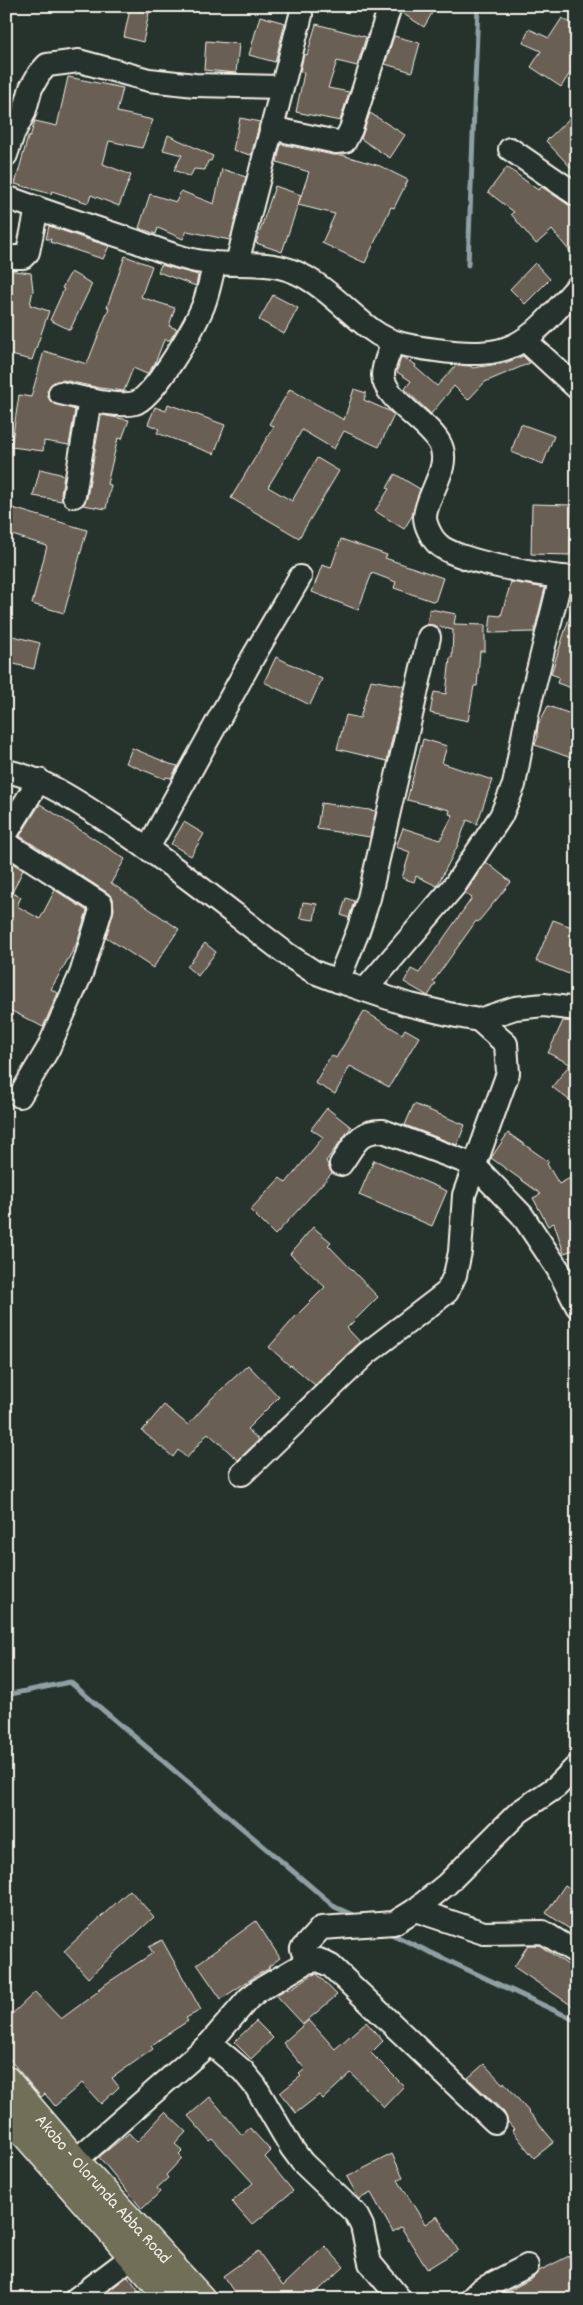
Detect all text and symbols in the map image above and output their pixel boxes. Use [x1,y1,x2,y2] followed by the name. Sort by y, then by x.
[28,2109,176,2270] street label: Akobo - Olorunda Abba Road

